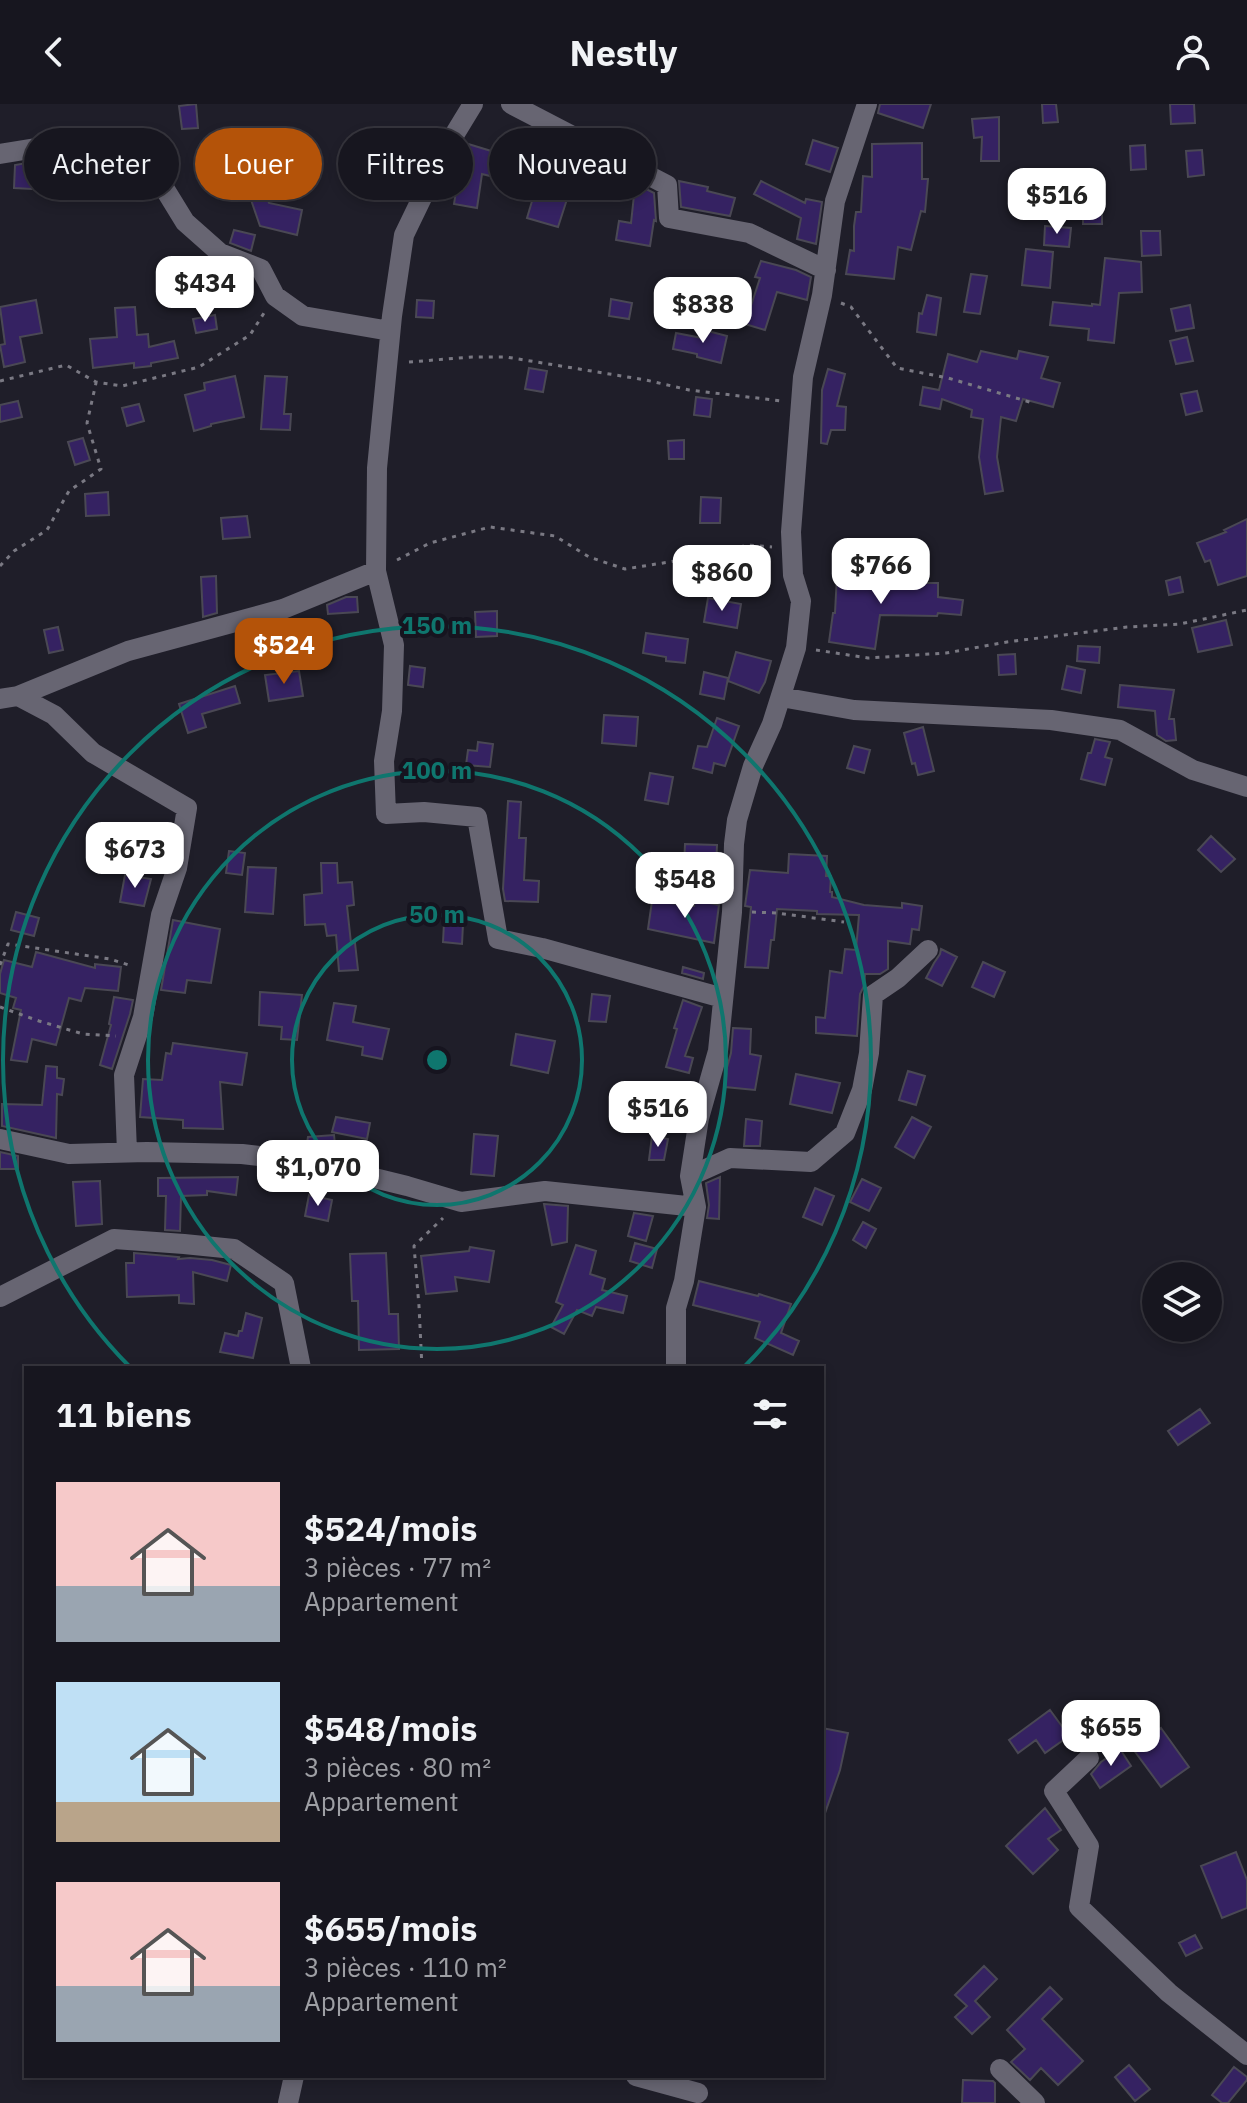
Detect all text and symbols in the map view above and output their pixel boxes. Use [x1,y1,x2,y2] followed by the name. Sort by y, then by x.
[570,29,677,76] text: Nestly
[32,30,76,74] icon: back
[1171,30,1215,74] icon: person
[24,128,179,200] chip: Acheter
[195,128,322,200] chip: Louer
[338,128,473,200] chip: Filtres
[489,128,656,200] chip: Nouveau
[1010,168,1104,236] pin: $516
[1026,177,1088,211] text: $516
[158,256,252,324] pin: $434
[174,265,236,299] text: $434
[656,277,750,345] pin: $838
[672,286,734,320] text: $838
[834,538,928,606] pin: $766
[675,545,769,613] pin: $860
[850,547,912,581] text: $766
[691,554,753,588] text: $860
[402,609,472,641] text: 150 m
[237,618,331,686] pin: $524
[253,627,315,661] text: $524
[402,754,472,786] text: 100 m
[88,822,182,890] pin: $673
[104,831,166,865] text: $673
[638,852,732,920] pin: $548
[654,861,716,895] text: $548
[409,898,465,930] text: 50 m
[423,1046,451,1074] centre of rings
[611,1081,705,1149] pin: $516
[627,1090,689,1124] text: $516
[253,1140,383,1208] pin: $1,070
[275,1149,361,1183] text: $1,070
[1142,1262,1222,1342] map controls
[1142,1262,1222,1342] button: layers
[56,1392,192,1436] text: 11 biens
[748,1392,792,1436] icon: filters
[304,1506,477,1550] text: $524/mois
[120,1514,216,1610] icon: home
[304,1550,491,1584] text: 3 pièces · 77 m²
[304,1584,459,1618] text: Appartement
[1064,1700,1158,1768] pin: $655
[304,1706,477,1750] text: $548/mois
[1080,1709,1142,1743] text: $655
[120,1714,216,1810] icon: home
[304,1750,491,1784] text: 3 pièces · 80 m²
[304,1784,459,1818] text: Appartement
[304,1906,477,1950] text: $655/mois
[120,1914,216,2010] icon: home
[304,1950,507,1984] text: 3 pièces · 110 m²
[304,1984,459,2018] text: Appartement

